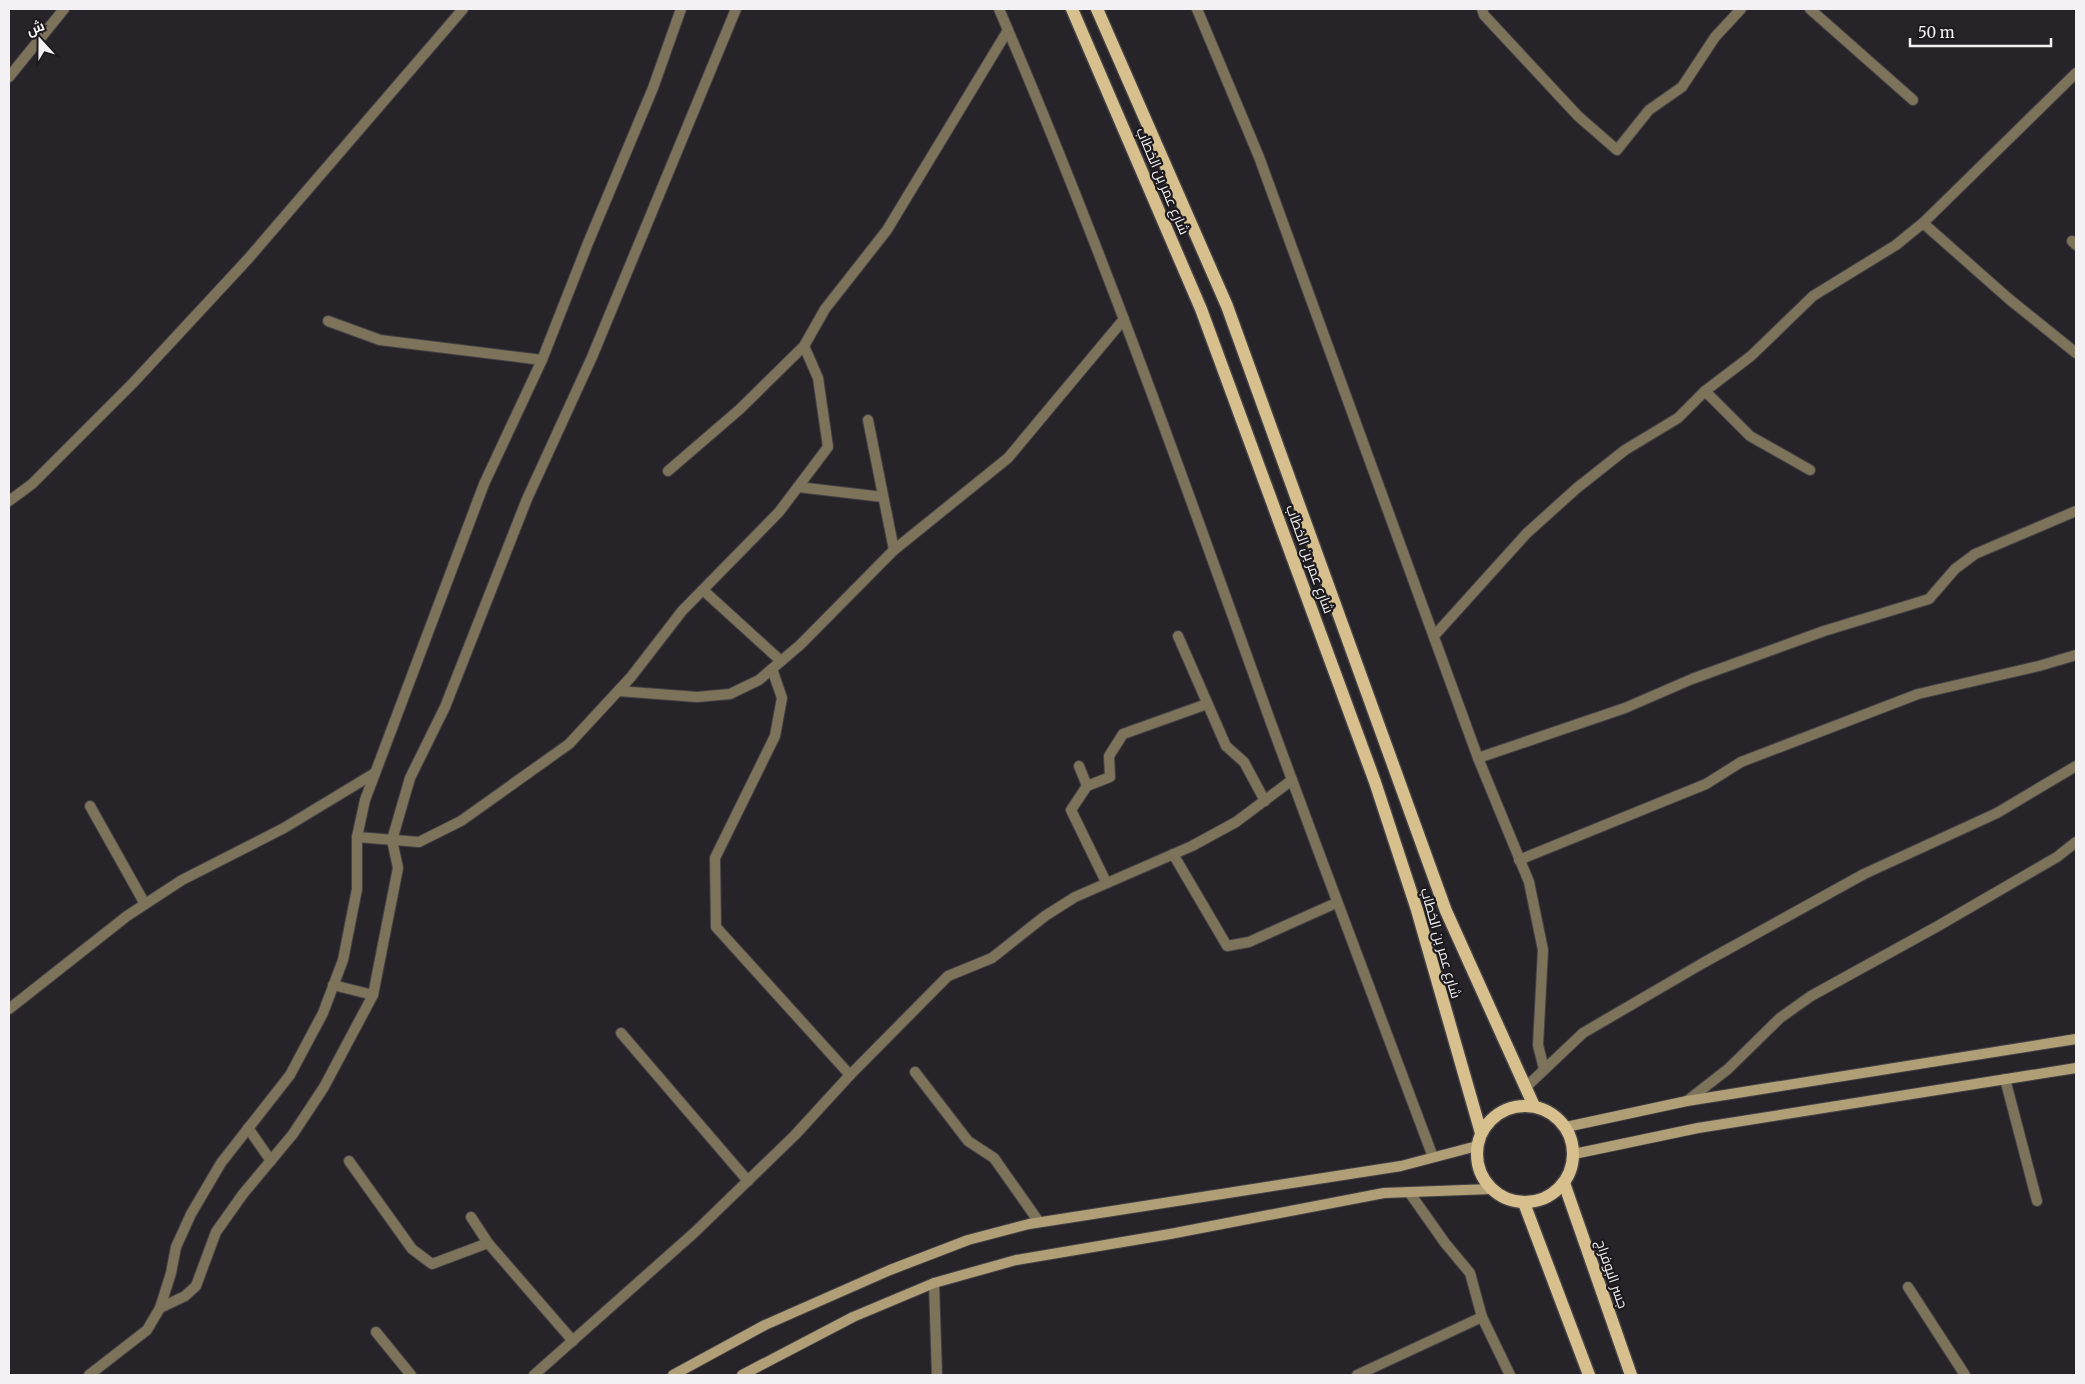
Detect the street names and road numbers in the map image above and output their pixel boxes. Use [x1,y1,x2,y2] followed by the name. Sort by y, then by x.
[1132,125,1194,237] street label: شارع عمر بن الخطاب
[1282,502,1338,616] street label: شارع عمر بن الخطاب
[1417,886,1465,1000] street label: شارع عمر بن الخطاب
[1592,1237,1632,1311] street label: جسر البوفراج

